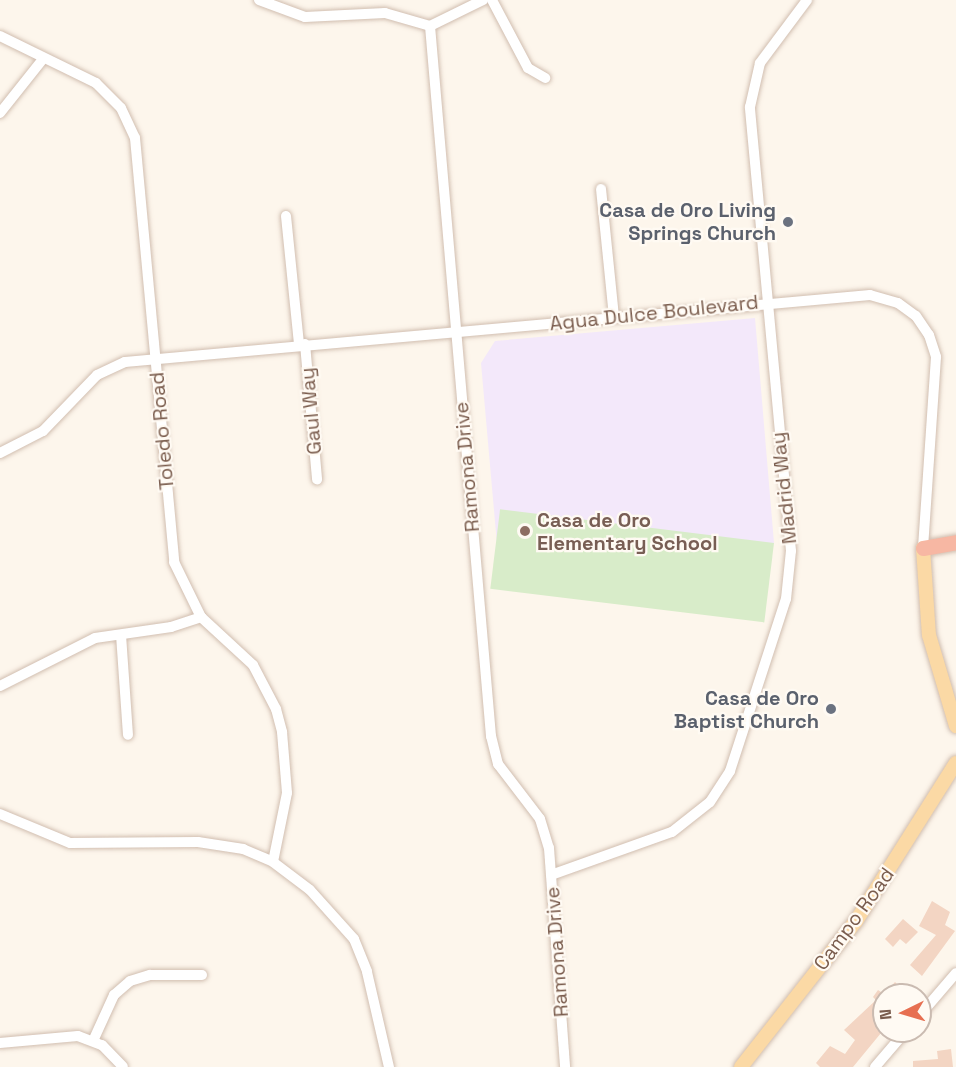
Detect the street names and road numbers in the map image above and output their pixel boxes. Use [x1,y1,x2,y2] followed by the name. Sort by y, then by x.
[548,290,760,336] street label: Agua Dulce Boulevard
[295,366,327,456] street label: Gaul Way
[145,371,179,491] street label: Toledo Road
[449,401,485,533] street label: Ramona Drive
[766,431,802,545] street label: Madrid Way
[809,863,899,975] street label: Campo Road
[540,886,574,1018] street label: Ramona Drive

